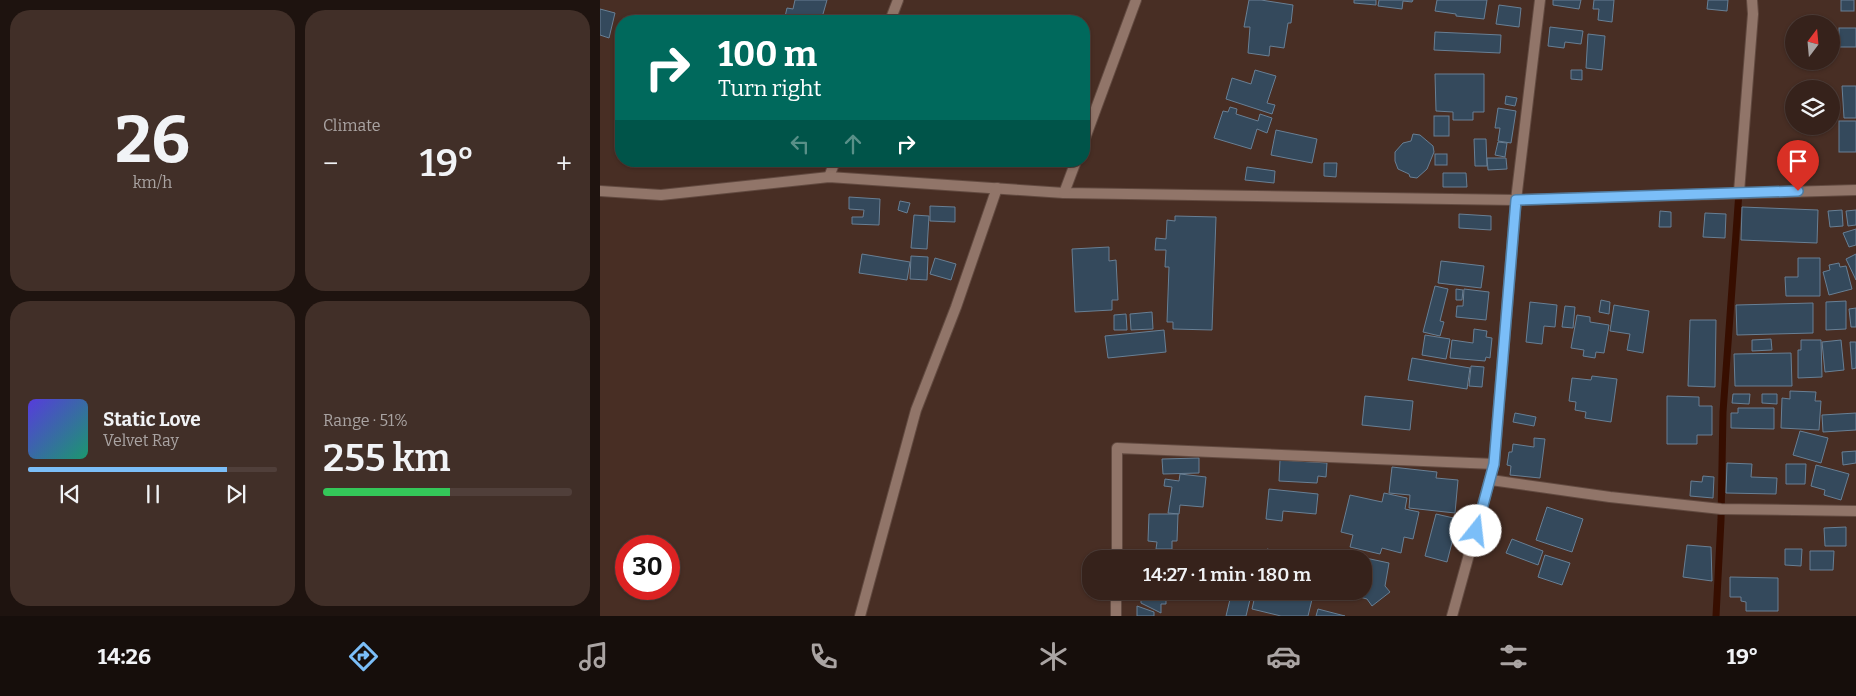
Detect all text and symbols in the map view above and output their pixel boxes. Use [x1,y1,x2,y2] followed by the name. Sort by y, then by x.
[1785,15,1840,70] north arrow
[1785,15,1840,135] map controls
[718,33,817,75] text: 100 m
[635,35,700,100] icon: right
[718,75,821,102] text: Turn right
[1785,80,1840,135] button: layers
[115,101,190,179] text: 26
[323,116,381,135] text: Climate
[786,130,814,158] icon: left
[839,130,867,158] icon: ahead
[892,130,920,158] icon: right
[420,140,475,186] text: 19°
[1777,140,1819,191] pin
[323,147,338,180] text: −
[556,147,572,180] text: +
[1784,147,1812,175] icon: arrive
[133,173,172,192] text: km/h
[103,408,201,431] text: Static Love
[323,411,408,430] text: Range · 51%
[103,431,179,450] text: Velvet Ray
[323,435,450,481] text: 255 km
[56,480,84,508] icon: previous
[139,480,167,508] icon: pause
[222,480,250,508] icon: next
[1449,504,1501,556] position arrow
[615,535,680,600] speed limit sign: 30
[1143,563,1311,586] text: 14:27 · 1 min · 180 m
[346,639,381,674] icon: directions
[576,639,611,674] icon: music
[806,639,841,674] icon: phone
[1036,639,1071,674] icon: climate
[1266,639,1301,674] icon: car
[1496,639,1531,674] icon: filters
[98,643,151,670] text: 14:26
[1726,643,1758,670] text: 19°

